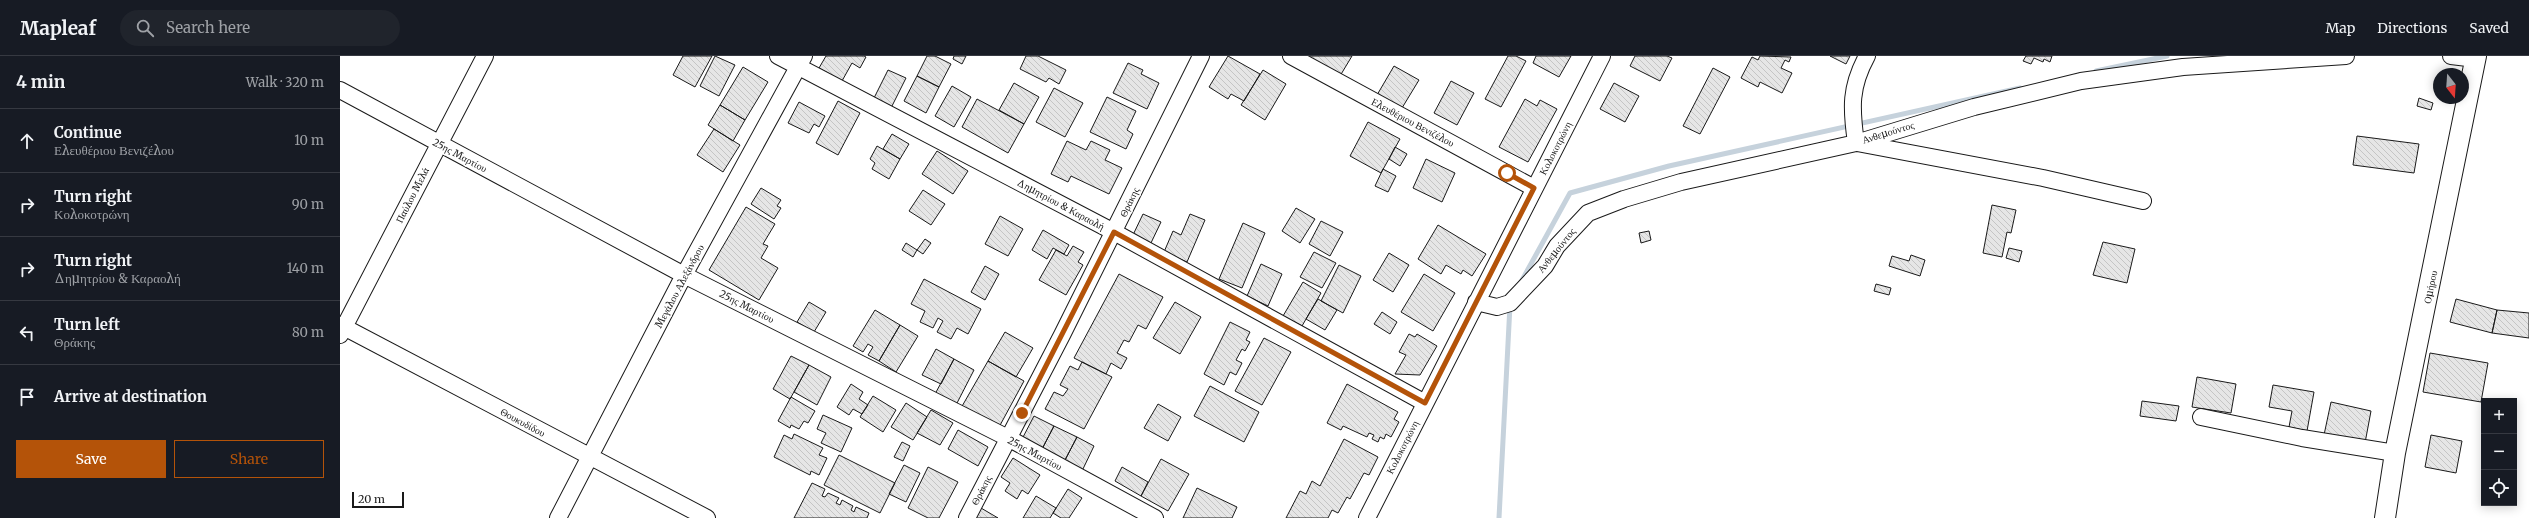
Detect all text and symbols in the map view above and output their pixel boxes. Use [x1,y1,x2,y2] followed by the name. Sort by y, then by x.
[120,10,400,46] search box
[20,16,96,40] text: Mapleaf
[134,17,156,39] icon: search
[166,18,250,37] text: Search here
[2325,19,2355,37] text: Map
[2377,19,2447,37] text: Directions
[2469,19,2509,37] text: Saved
[2433,68,2469,104] north arrow
[16,71,65,93] text: 4 min
[246,74,324,91] text: Walk · 320 m
[1369,95,1457,150] street label: Ελευθέριου Βενιζέλου
[1861,118,1916,147] street label: Ανθεμούντος
[1536,119,1574,177] street label: Κολοκοτρώνη
[54,123,122,142] text: Continue
[16,130,38,152] icon: ahead
[294,132,324,149] text: 10 m
[430,136,489,175] street label: 25ης Μαρτίου
[54,142,174,159] text: Ελευθέριου Βενιζέλου
[1498,164,1516,182] route start
[393,165,432,225] street label: Παύλου Μελά
[1015,176,1107,233] street label: Δημητρίου & Καραολή
[1117,185,1142,219] street label: Θράκης
[54,187,132,206] text: Turn right
[16,194,38,216] icon: right
[292,196,324,213] text: 90 m
[54,206,130,223] text: Κολοκοτρώνη
[1534,225,1578,275] street label: Ανθεμούντος
[652,242,707,330] street label: Μεγάλου Αλεξάνδρου
[54,251,132,270] text: Turn right
[16,258,38,280] icon: right
[287,260,324,277] text: 140 m
[2421,269,2440,305] street label: Ομήρου
[54,270,181,287] text: Δημητρίου & Καραολή
[717,287,776,326] street label: 25ης Μαρτίου
[54,315,120,334] text: Turn left
[16,322,38,344] icon: left
[292,324,324,341] text: 80 m
[54,334,95,351] text: Θράκης
[16,386,38,408] icon: arrive
[54,387,207,406] text: Arrive at destination
[2481,398,2517,506] map controls
[2481,398,2517,434] button: +
[1013,404,1031,422] route end
[498,405,548,440] street label: Θουκυδίδου
[1383,418,1421,476] street label: Κολοκοτρώνη
[1005,434,1064,473] street label: 25ης Μαρτίου
[2481,434,2517,470] button: −
[16,440,166,478] button: Save
[174,440,324,478] button: Share
[2481,470,2517,506] button: locate
[968,473,994,507] street label: Θράκης
[352,490,404,509] scale bar
[358,492,385,506] text: 20 m

